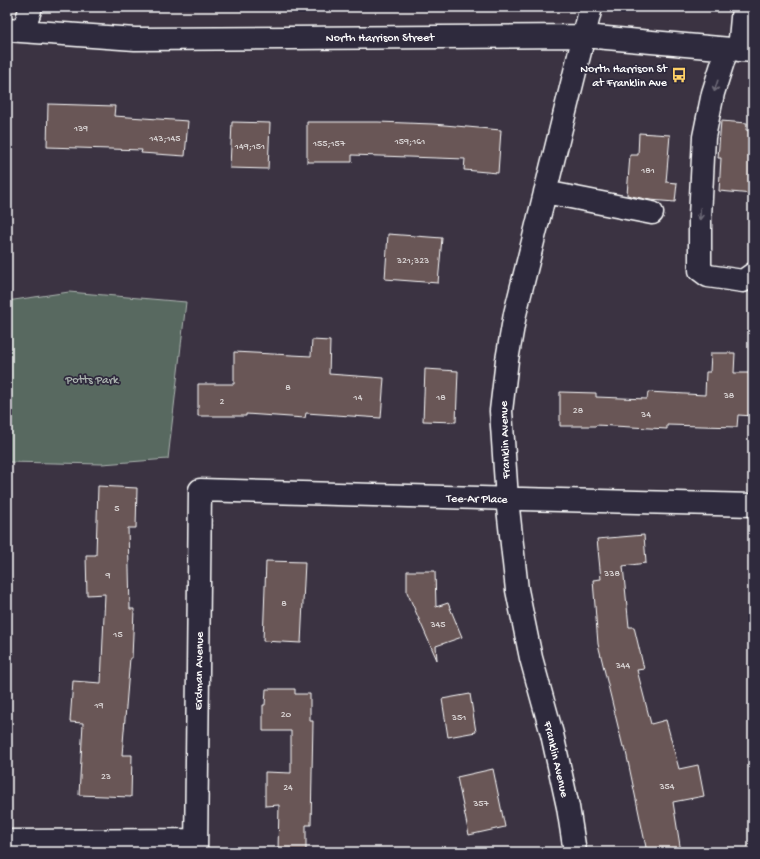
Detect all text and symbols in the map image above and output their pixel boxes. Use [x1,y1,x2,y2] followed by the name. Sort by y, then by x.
[326,32,435,46] street label: North Harrison Street
[580,63,668,91] place label: North Harrison St at Franklin Ave
[670,66,688,84] bus stop icon: North Harrison St at Franklin Ave
[712,79,719,92] one-way arrow
[73,123,88,135] house number: 139
[148,133,181,145] house number: 143;145
[394,136,425,148] house number: 159;161
[312,138,346,150] house number: 155;157
[234,141,265,153] house number: 149;151
[640,165,655,177] house number: 181
[696,207,704,220] one-way arrow
[396,255,429,267] house number: 321;323
[65,374,120,388] park label: Potts Park
[285,382,291,394] house number: 8
[723,390,735,402] house number: 38
[353,392,363,404] house number: 14
[435,392,446,404] house number: 18
[220,396,225,408] house number: 2
[498,400,514,480] street label: Franklin Avenue
[573,405,584,417] house number: 28
[640,409,651,421] house number: 34
[445,492,508,508] street label: Tee-Ar Place
[114,503,120,515] house number: 5
[603,568,620,580] house number: 338
[104,570,111,582] house number: 9
[281,598,287,610] house number: 8
[429,619,446,631] house number: 345
[112,629,123,641] house number: 15
[192,631,208,710] street label: Erdman Avenue
[615,660,631,672] house number: 344
[93,700,104,712] house number: 19
[281,709,292,721] house number: 20
[451,712,466,724] house number: 351
[539,719,571,800] street label: Franklin Avenue
[101,771,111,783] house number: 23
[658,781,675,793] house number: 354
[283,782,293,794] house number: 24
[472,798,490,810] house number: 357

